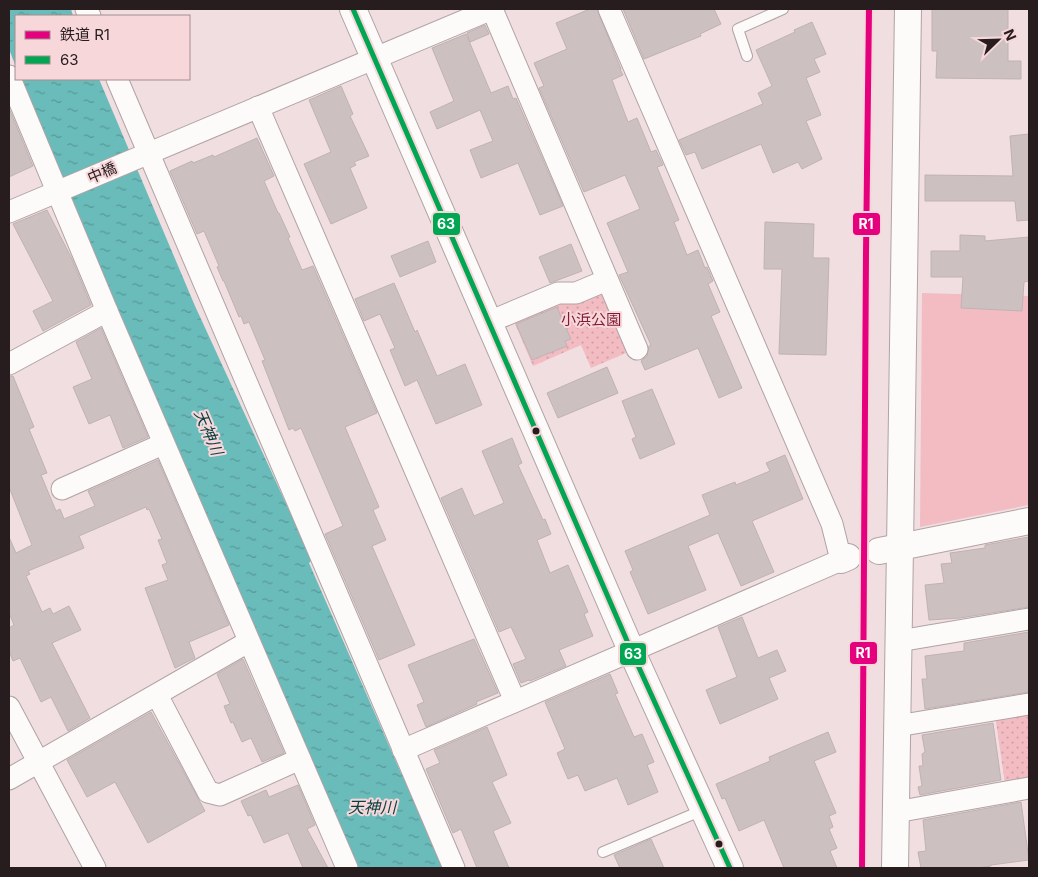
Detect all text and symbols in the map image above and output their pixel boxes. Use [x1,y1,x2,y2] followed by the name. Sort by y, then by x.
[15,15,190,80] legend
[973,15,1023,65] north arrow
[60,25,110,44] text: 鉄道 R1
[1001,26,1020,43] text: N
[60,50,79,69] text: 63
[84,158,119,187] street label: 中橋
[432,212,461,236] line badge: 63
[852,212,881,236] line badge: R1
[437,215,455,232] text: 63
[858,215,874,232] text: R1
[561,310,621,329] park label: 小浜公園
[190,406,228,460] water label: 天神川
[531,426,541,436] unlabelled marker
[849,641,878,665] line badge: R1
[619,642,647,666] line badge: 63
[855,644,871,661] text: R1
[624,645,642,662] text: 63
[348,797,398,817] water label: 天神川
[714,839,724,849] unlabelled marker

